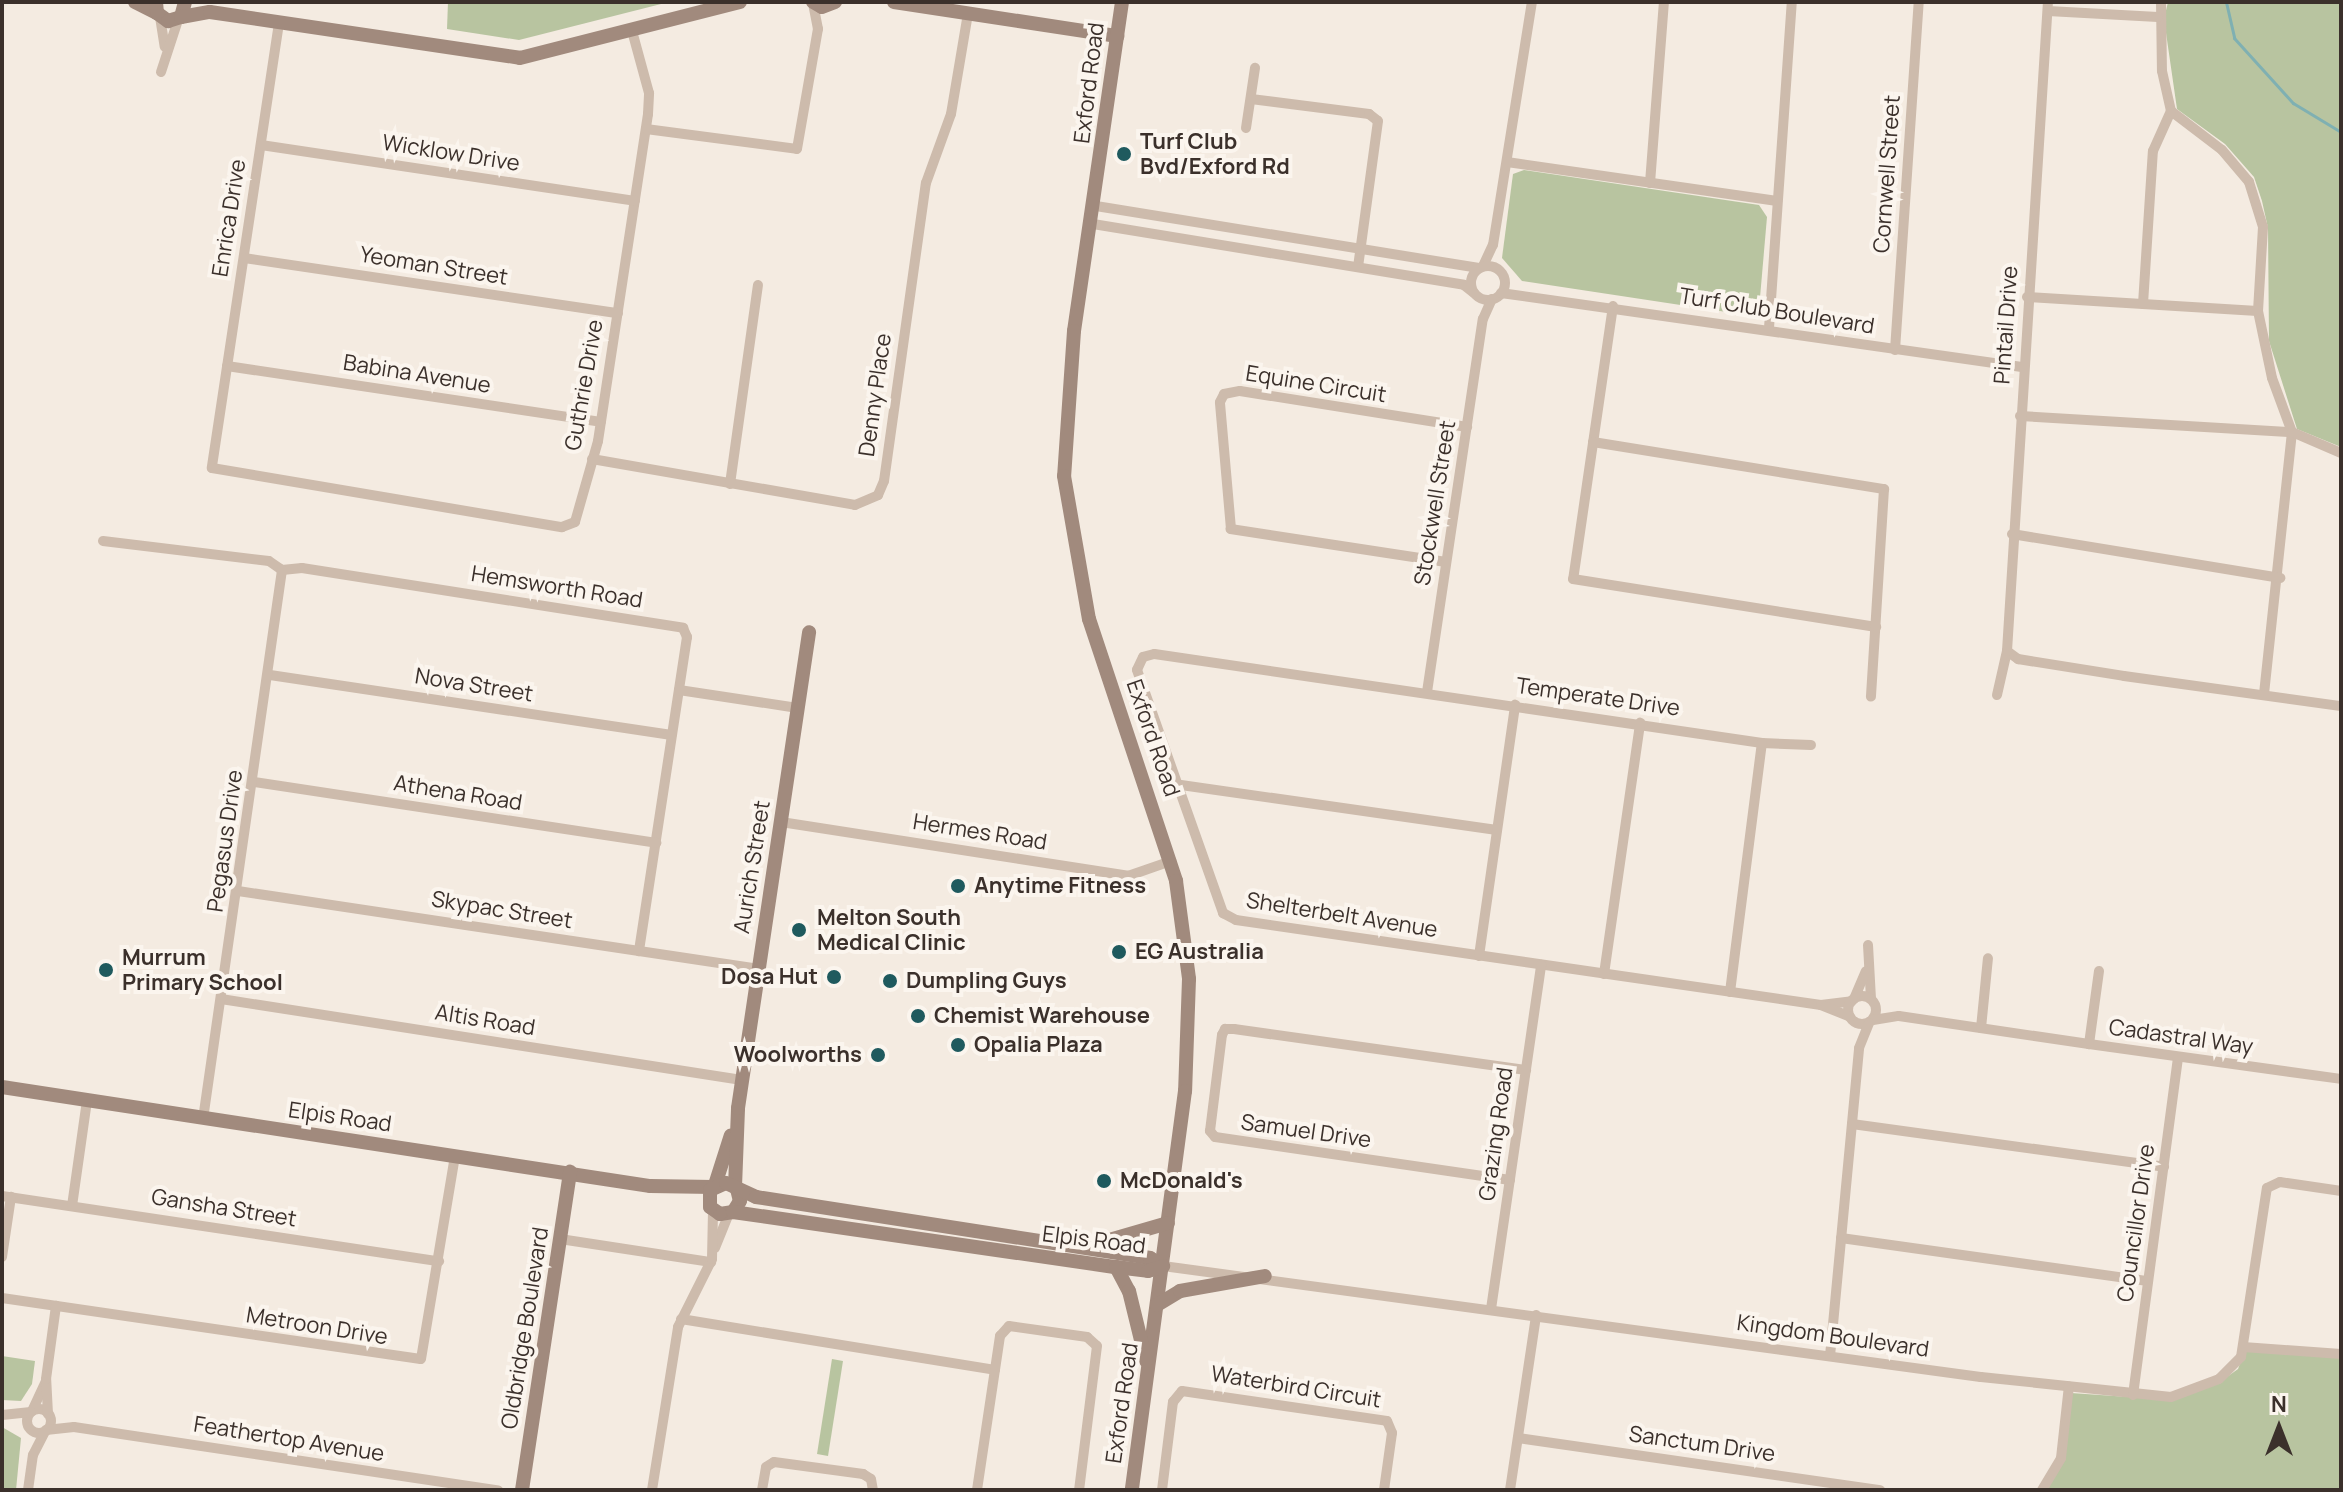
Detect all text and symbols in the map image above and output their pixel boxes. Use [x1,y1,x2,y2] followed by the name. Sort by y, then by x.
[1068,21,1110,145] street label: Exford Road
[1868,94,1906,254] street label: Cornwell Street
[1140,128,1290,180] place label: Turf Club Bvd/Exford Rd
[380,129,522,177] street label: Wicklow Drive
[1115,145,1133,163] marker: Turf Club Bvd/Exford Rd
[207,157,251,279] street label: Enrica Drive
[358,241,510,291] street label: Yeoman Street
[1989,265,2023,385] street label: Pintail Drive
[1678,283,1876,339] street label: Turf Club Boulevard
[560,318,608,452] street label: Guthrie Drive
[853,332,897,458] street label: Denny Place
[341,349,493,399] street label: Babina Avenue
[1244,360,1388,408] street label: Equine Circuit
[1409,419,1461,587] street label: Stockwell Street
[469,560,645,614] street label: Hemsworth Road
[413,663,535,707] street label: Nova Street
[1514,672,1682,722] street label: Temperate Drive
[1121,676,1185,800] street label: Exford Road
[202,768,248,914] street label: Pegasus Drive
[392,770,524,816] street label: Athena Road
[728,799,776,935] street label: Aurich Street
[911,808,1049,856] street label: Hermes Road
[974,873,1146,899] place label: Anytime Fitness
[949,877,967,895] marker: Anytime Fitness
[430,886,574,934] street label: Skypac Street
[1244,887,1440,943] street label: Shelterbelt Avenue
[817,904,966,956] place label: Melton South Medical Clinic
[788,919,810,941] marker: Melton South Medical Clinic
[1135,939,1264,965] place label: EG Australia
[1110,943,1128,961] marker: EG Australia
[122,944,283,996] place label: Murrum Primary School
[97,961,115,979] marker: Murrum Primary School
[721,964,818,990] place label: Dosa Hut
[825,968,843,986] marker: Dosa Hut
[906,968,1067,994] place label: Dumpling Guys
[881,972,899,990] marker: Dumpling Guys
[433,999,537,1041] street label: Altis Road
[934,1003,1150,1029] place label: Chemist Warehouse
[909,1007,927,1025] marker: Chemist Warehouse
[2107,1014,2255,1060] street label: Cadastral Way
[974,1032,1103,1058] place label: Opalia Plaza
[949,1036,967,1054] marker: Opalia Plaza
[734,1042,862,1068] place label: Woolworths
[869,1046,887,1064] marker: Woolworths
[1474,1065,1518,1203] street label: Grazing Road
[287,1097,393,1137] street label: Elpis Road
[1239,1109,1373,1153] street label: Samuel Drive
[2112,1143,2160,1303] street label: Councillor Drive
[1120,1168,1243,1194] place label: McDonald's
[1095,1172,1113,1190] marker: McDonald's
[150,1183,298,1233] street label: Gansha Street
[1041,1221,1147,1259] street label: Elpis Road
[496,1225,554,1431] street label: Oldbridge Boulevard
[244,1302,390,1350] street label: Metroon Drive
[1735,1309,1931,1363] street label: Kingdom Boulevard
[1100,1341,1144,1465] street label: Exford Road
[1209,1361,1383,1413] street label: Waterbird Circuit
[2239,1388,2319,1468] north arrow
[2271,1389,2287,1419] text: N
[192,1411,386,1467] street label: Feathertop Avenue
[1627,1421,1777,1467] street label: Sanctum Drive

